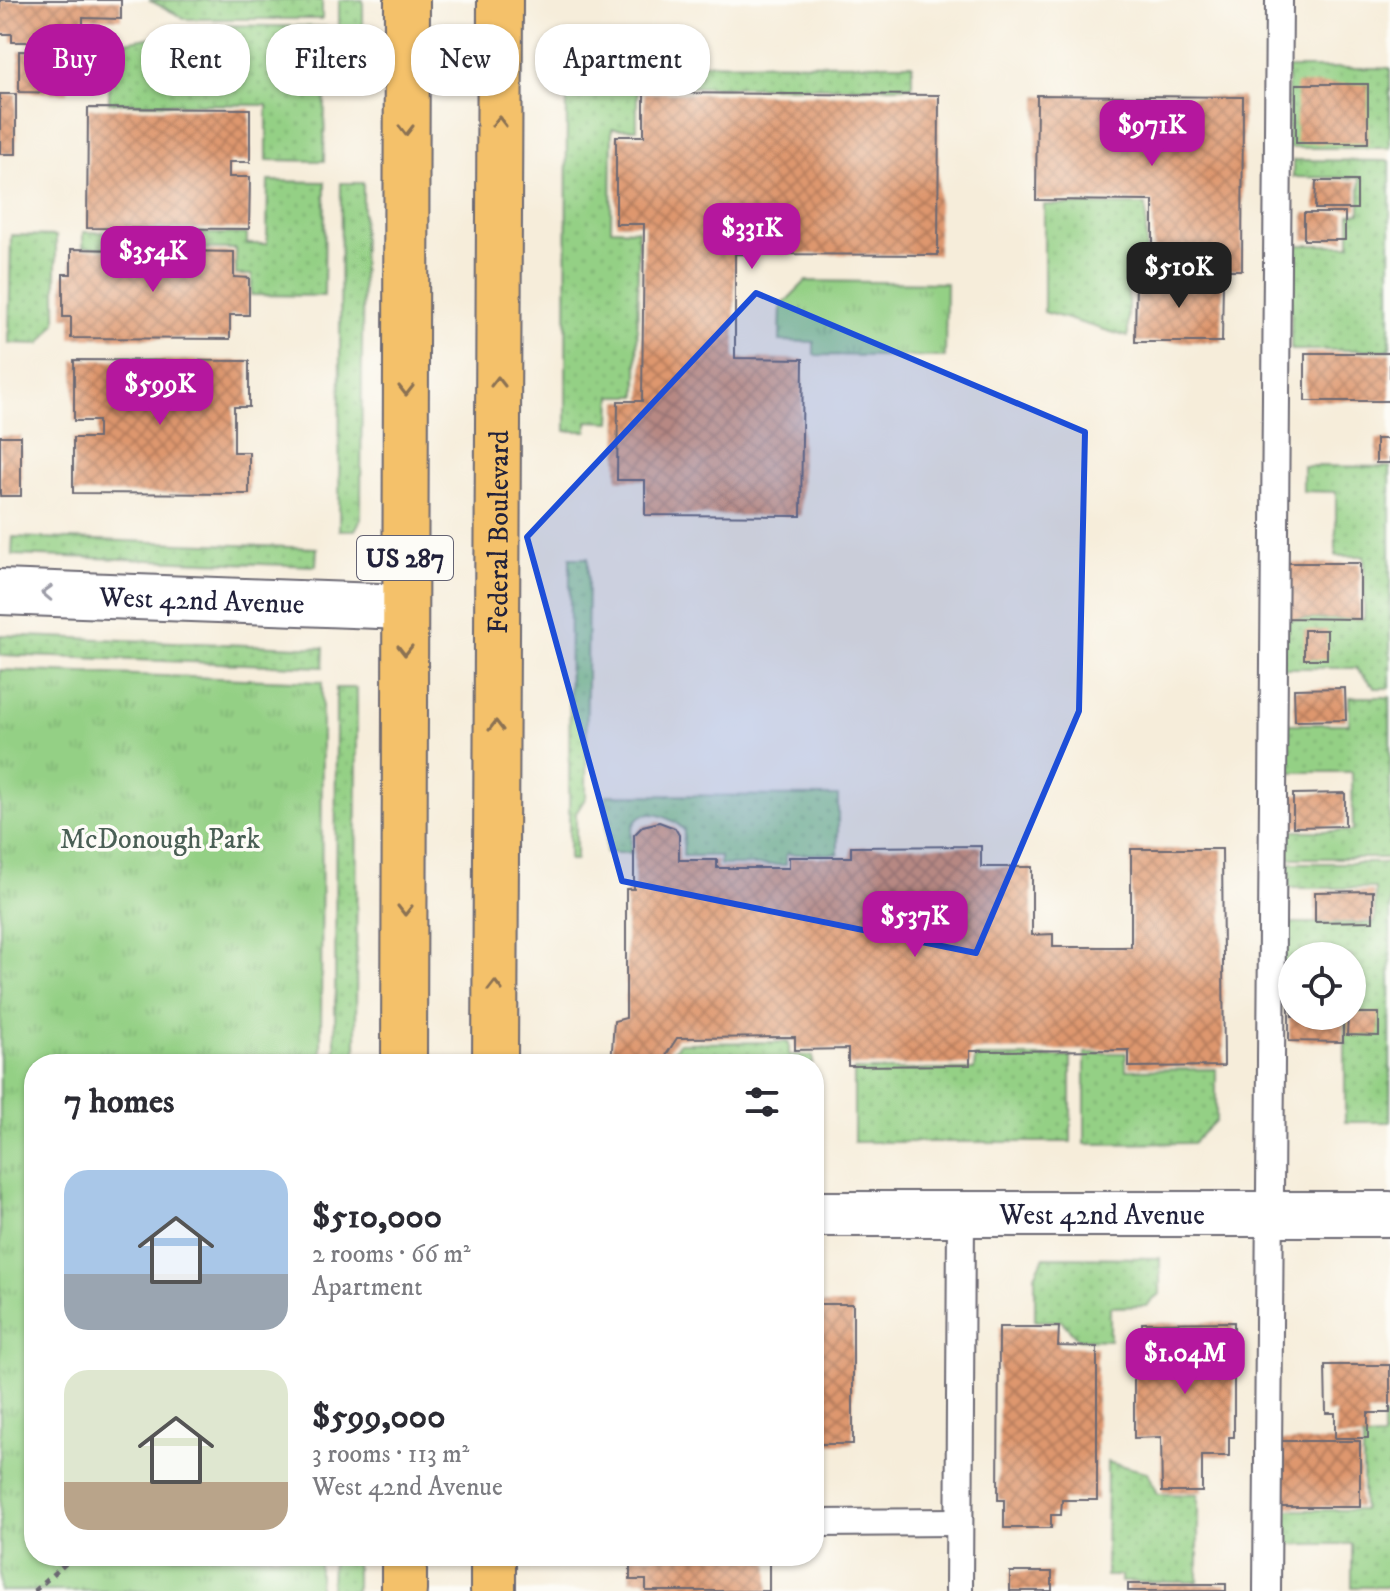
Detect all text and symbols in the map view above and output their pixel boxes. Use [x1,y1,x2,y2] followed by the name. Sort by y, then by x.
[24,24,125,96] chip: Buy
[141,24,250,96] chip: Rent
[266,24,395,96] chip: Filters
[411,24,519,96] chip: New
[535,24,710,96] chip: Apartment
[1096,100,1208,168] pin: $971K
[1118,109,1186,142] text: $971K
[491,115,508,128] one-way arrow
[397,124,415,137] one-way arrow
[696,203,808,271] pin: $331K
[721,212,783,245] text: $331K
[97,226,209,294] pin: $354K
[119,235,187,268] text: $354K
[1123,242,1235,310] pin: $510K
[1145,251,1213,284] text: $510K
[104,359,216,427] pin: $599K
[124,368,196,401] text: $599K
[489,375,507,388] one-way arrow
[397,384,415,397] one-way arrow
[481,430,517,634] street label: Federal Boulevard
[357,536,453,580] road number: US 287
[98,580,305,622] street label: West 42nd Avenue
[40,585,53,602] one-way arrow
[396,644,414,657] one-way arrow
[487,719,505,732] one-way arrow
[60,822,260,857] park label: McDonough Park
[859,891,971,959] pin: $537K
[881,900,949,933] text: $537K
[396,904,414,917] one-way arrow
[1278,942,1366,1030] map controls
[1278,942,1366,1030] button: locate
[486,979,504,992] one-way arrow
[740,1080,784,1124] icon: filters
[64,1081,174,1123] text: 7 homes
[312,1196,442,1238] text: $510,000
[998,1198,1205,1233] street label: West 42nd Avenue
[128,1202,224,1298] icon: home
[312,1238,471,1271] text: 2 rooms · 66 m²
[312,1271,423,1304] text: Apartment
[1120,1328,1250,1396] pin: $1.04M
[1144,1337,1226,1370] text: $1.04M
[312,1396,445,1438] text: $599,000
[128,1402,224,1498] icon: home
[312,1438,469,1471] text: 3 rooms · 113 m²
[312,1471,503,1504] text: West 42nd Avenue

